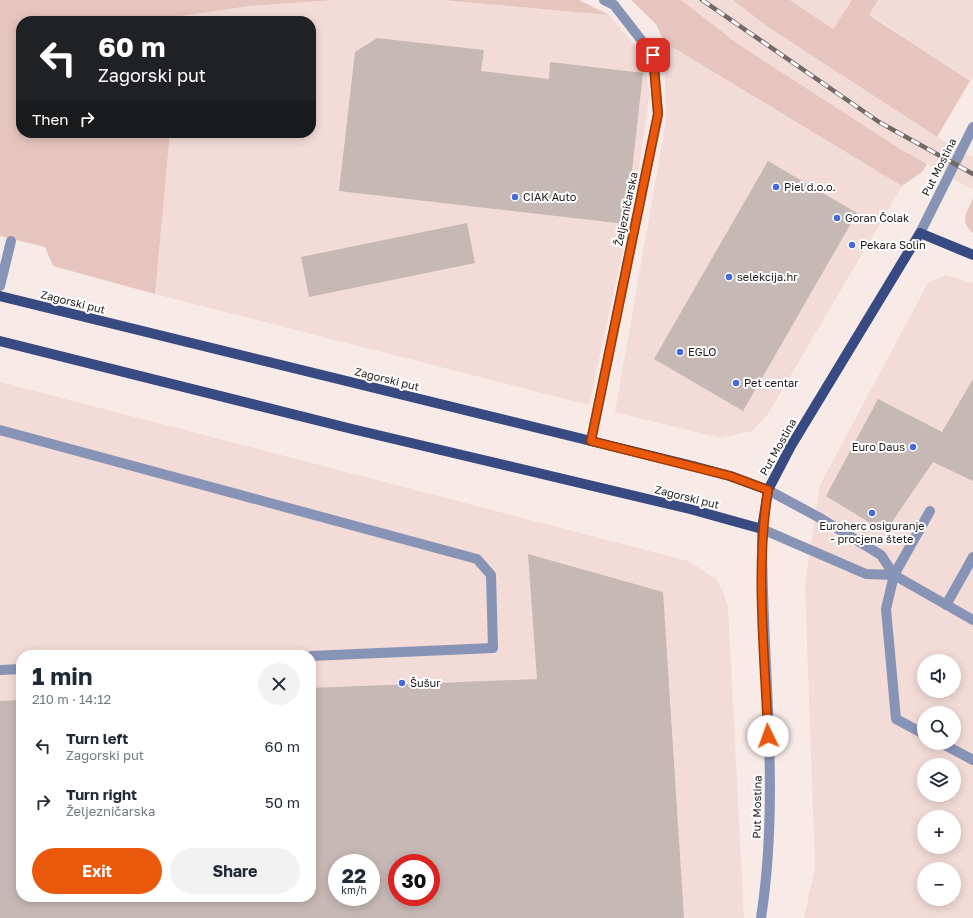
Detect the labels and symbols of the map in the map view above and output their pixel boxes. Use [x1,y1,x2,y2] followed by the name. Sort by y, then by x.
[636,38,670,72] pin
[918,136,959,198] street label: Put Mostina
[611,171,640,247] street label: Željezničarska
[784,180,836,193] place label: Piel d.o.o.
[771,182,781,192] marker: Piel d.o.o.
[523,190,577,203] place label: CIAK Auto
[510,192,520,202] marker: CIAK Auto
[845,211,909,224] place label: Goran Čolak
[832,213,842,223] marker: Goran Čolak
[860,238,926,251] place label: Pekara Solin
[847,240,857,250] marker: Pekara Solin
[737,270,798,283] place label: selekcija.hr
[724,272,734,282] marker: selekcija.hr
[40,287,107,316] street label: Zagorski put
[688,345,716,358] place label: EGLO
[675,347,685,357] marker: EGLO
[354,364,421,393] street label: Zagorski put
[744,376,799,389] place label: Pet centar
[731,378,741,388] marker: Pet centar
[757,416,799,478] street label: Put Mostina
[852,440,905,453] place label: Euro Daus
[908,442,918,452] marker: Euro Daus
[654,482,721,511] street label: Zagorski put
[867,508,877,518] marker: Euroherc osiguranje - procjena štete
[819,519,925,545] place label: Euroherc osiguranje - procjena štete
[410,676,441,689] place label: Šušur
[397,678,407,688] marker: Šušur
[747,715,789,757] position arrow
[749,775,764,839] street label: Put Mostina
[388,854,440,906] speed limit sign: 30

